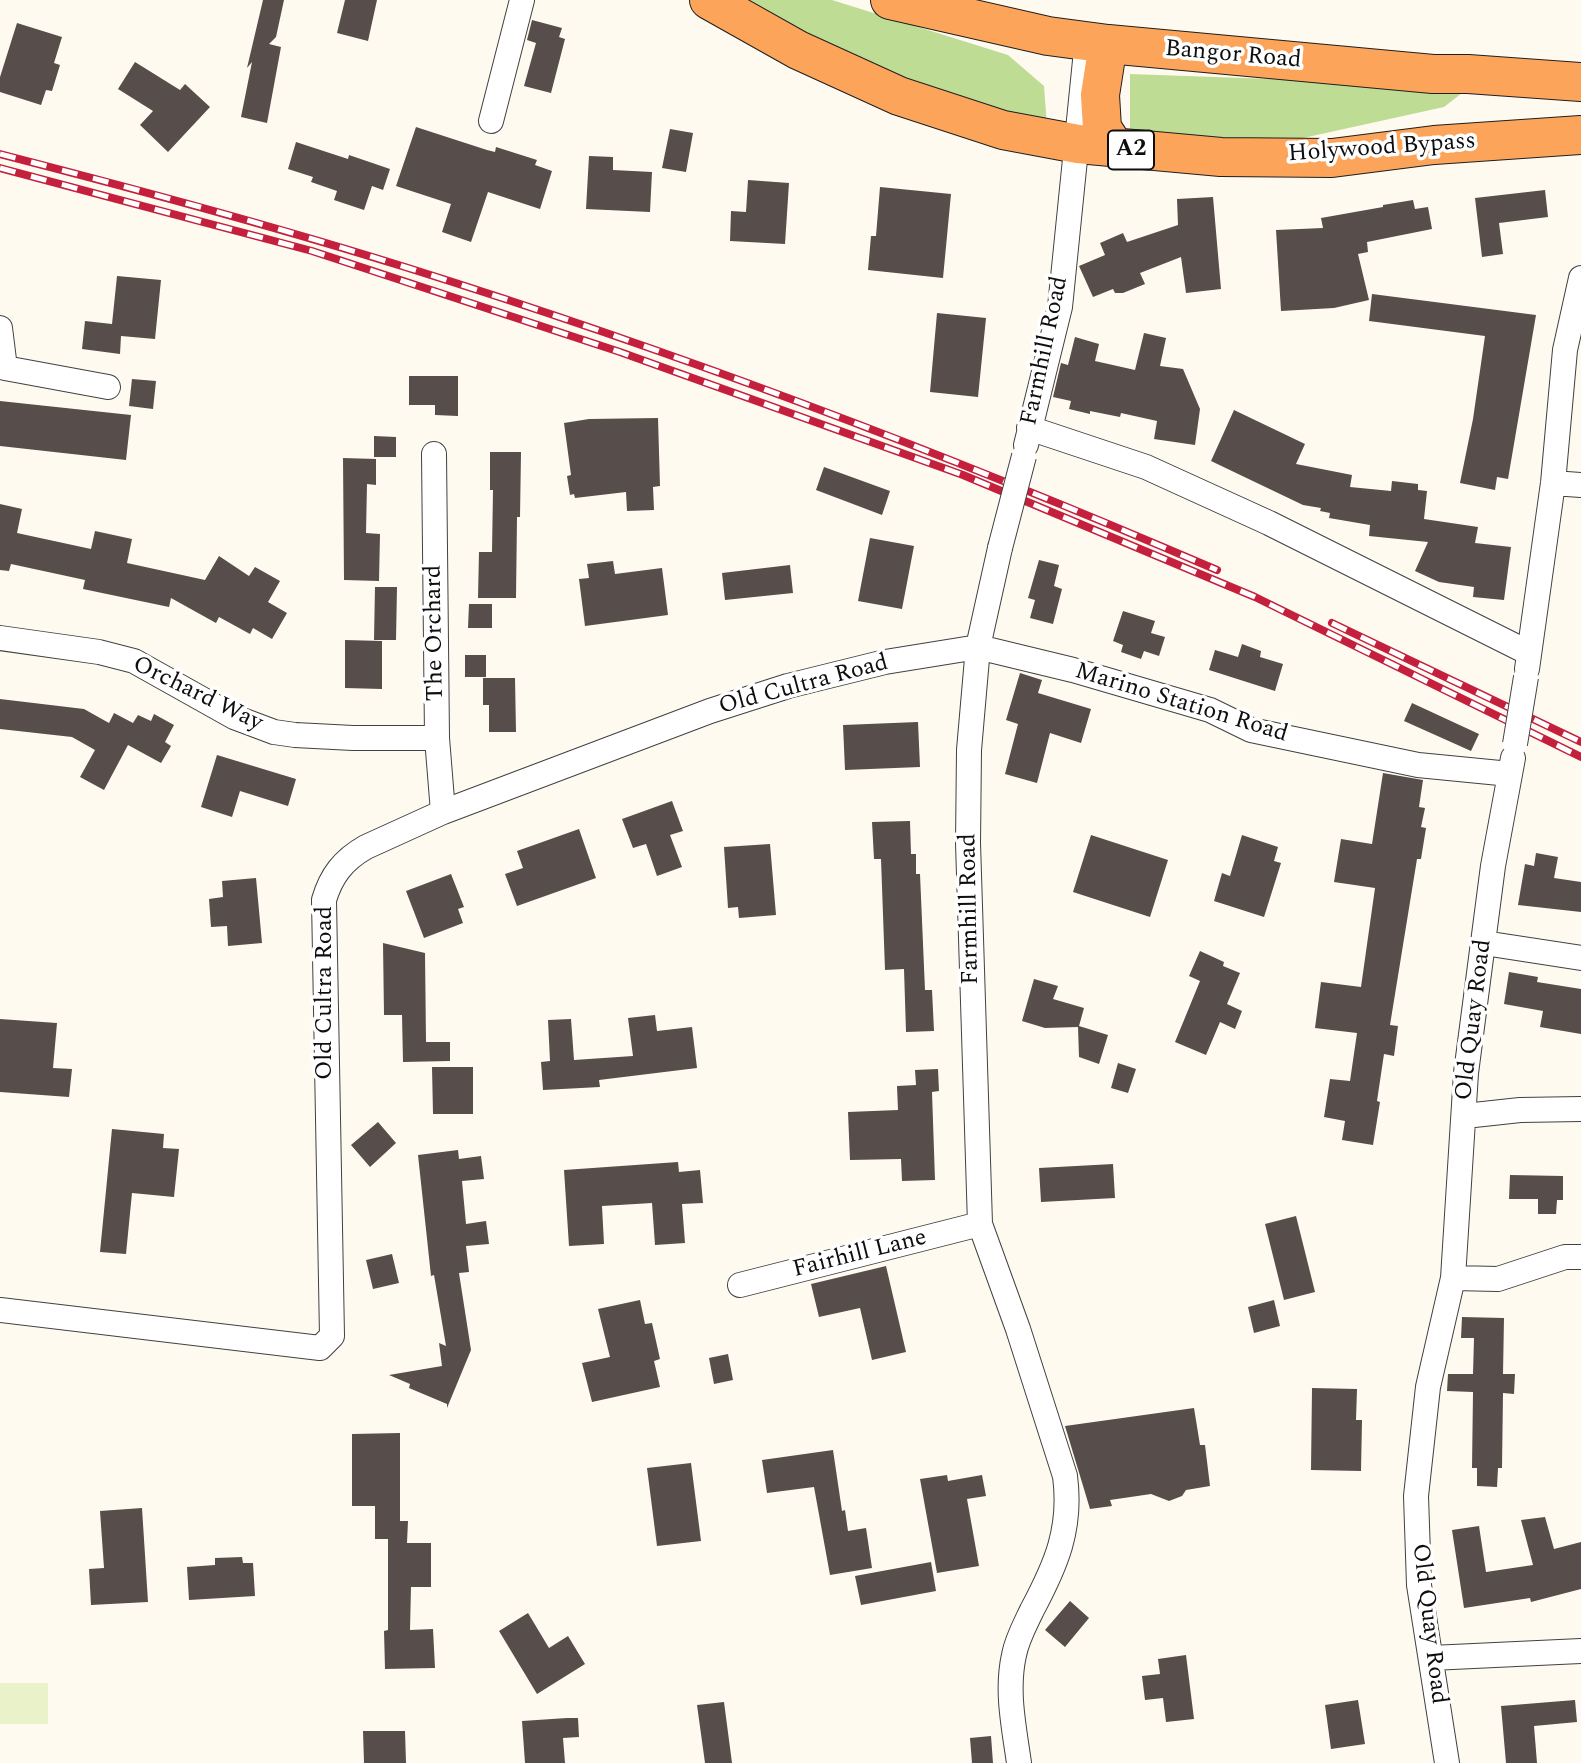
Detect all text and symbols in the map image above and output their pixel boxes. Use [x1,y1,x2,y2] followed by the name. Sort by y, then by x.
[1164,36,1302,76] street label: Bangor Road
[1287,128,1477,170] street label: Holywood Bypass
[1108,130,1154,169] road number: A2
[1016,274,1076,428] street label: Farmhill Road
[420,564,452,702] street label: The Orchard
[716,650,892,722] street label: Old Cultra Road
[127,651,267,739] street label: Orchard Way
[1071,658,1291,750] street label: Marino Station Road
[955,833,987,985] street label: Farmhill Road
[312,906,340,1080] street label: Old Cultra Road
[1451,938,1499,1102] street label: Old Quay Road
[790,1224,930,1286] street label: Fairhill Lane
[1404,1542,1452,1706] street label: Old Quay Road

